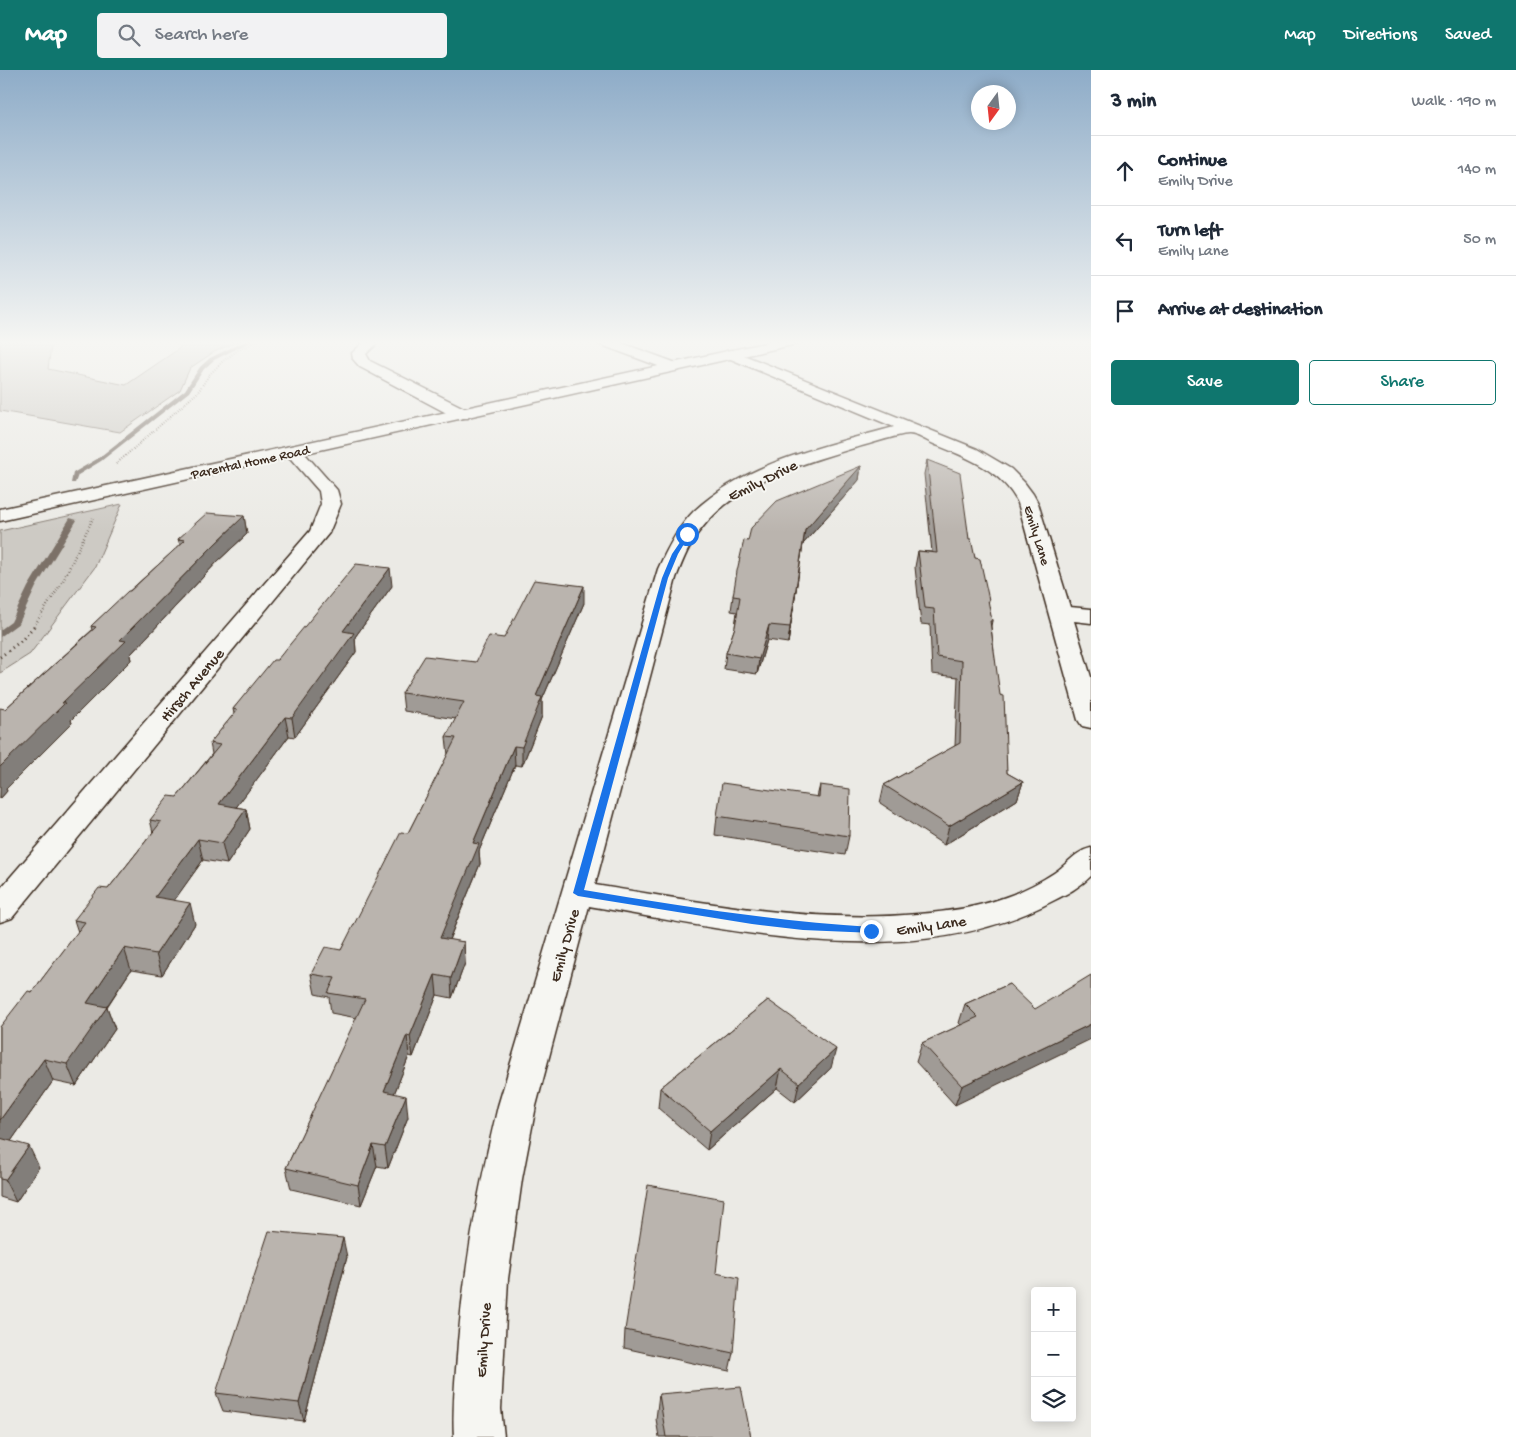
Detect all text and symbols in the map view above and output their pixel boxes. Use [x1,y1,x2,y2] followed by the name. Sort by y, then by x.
[97,13,447,58] search box
[25,21,67,50] text: Map
[115,21,143,49] icon: search
[155,24,248,47] text: Search here
[1284,25,1316,46] text: Map
[1344,25,1417,46] text: Directions
[1445,25,1491,46] text: Saved
[971,85,1016,130] north arrow
[1111,90,1156,115] text: 3 min
[1412,93,1496,112] text: Walk · 190 m
[1158,150,1227,173] text: Continue
[1111,157,1139,185] icon: ahead
[1458,161,1496,180] text: 140 m
[1158,173,1233,192] text: Emily Drive
[1158,220,1222,243] text: Turn left
[1111,227,1139,255] icon: left
[1463,231,1496,250] text: 50 m
[1158,243,1229,262] text: Emily Lane
[1111,297,1139,325] icon: arrive
[1158,299,1322,322] text: Arrive at destination
[1111,360,1299,405] button: Save
[1309,360,1496,405] button: Share
[189,442,313,484] street label: Parental Home Road
[726,457,802,507] street label: Emily Drive
[1018,504,1053,568] street label: Emily Lane
[676,523,699,546] route start
[157,645,230,727] street label: Hirsch Avenue
[547,907,586,985] street label: Emily Drive
[895,913,968,942] street label: Emily Lane
[860,920,883,943] route end
[1031,1287,1076,1422] map controls
[1031,1287,1076,1332] button: +
[473,1302,498,1378] street label: Emily Drive
[1031,1332,1076,1377] button: −
[1031,1377,1076,1422] button: layers

